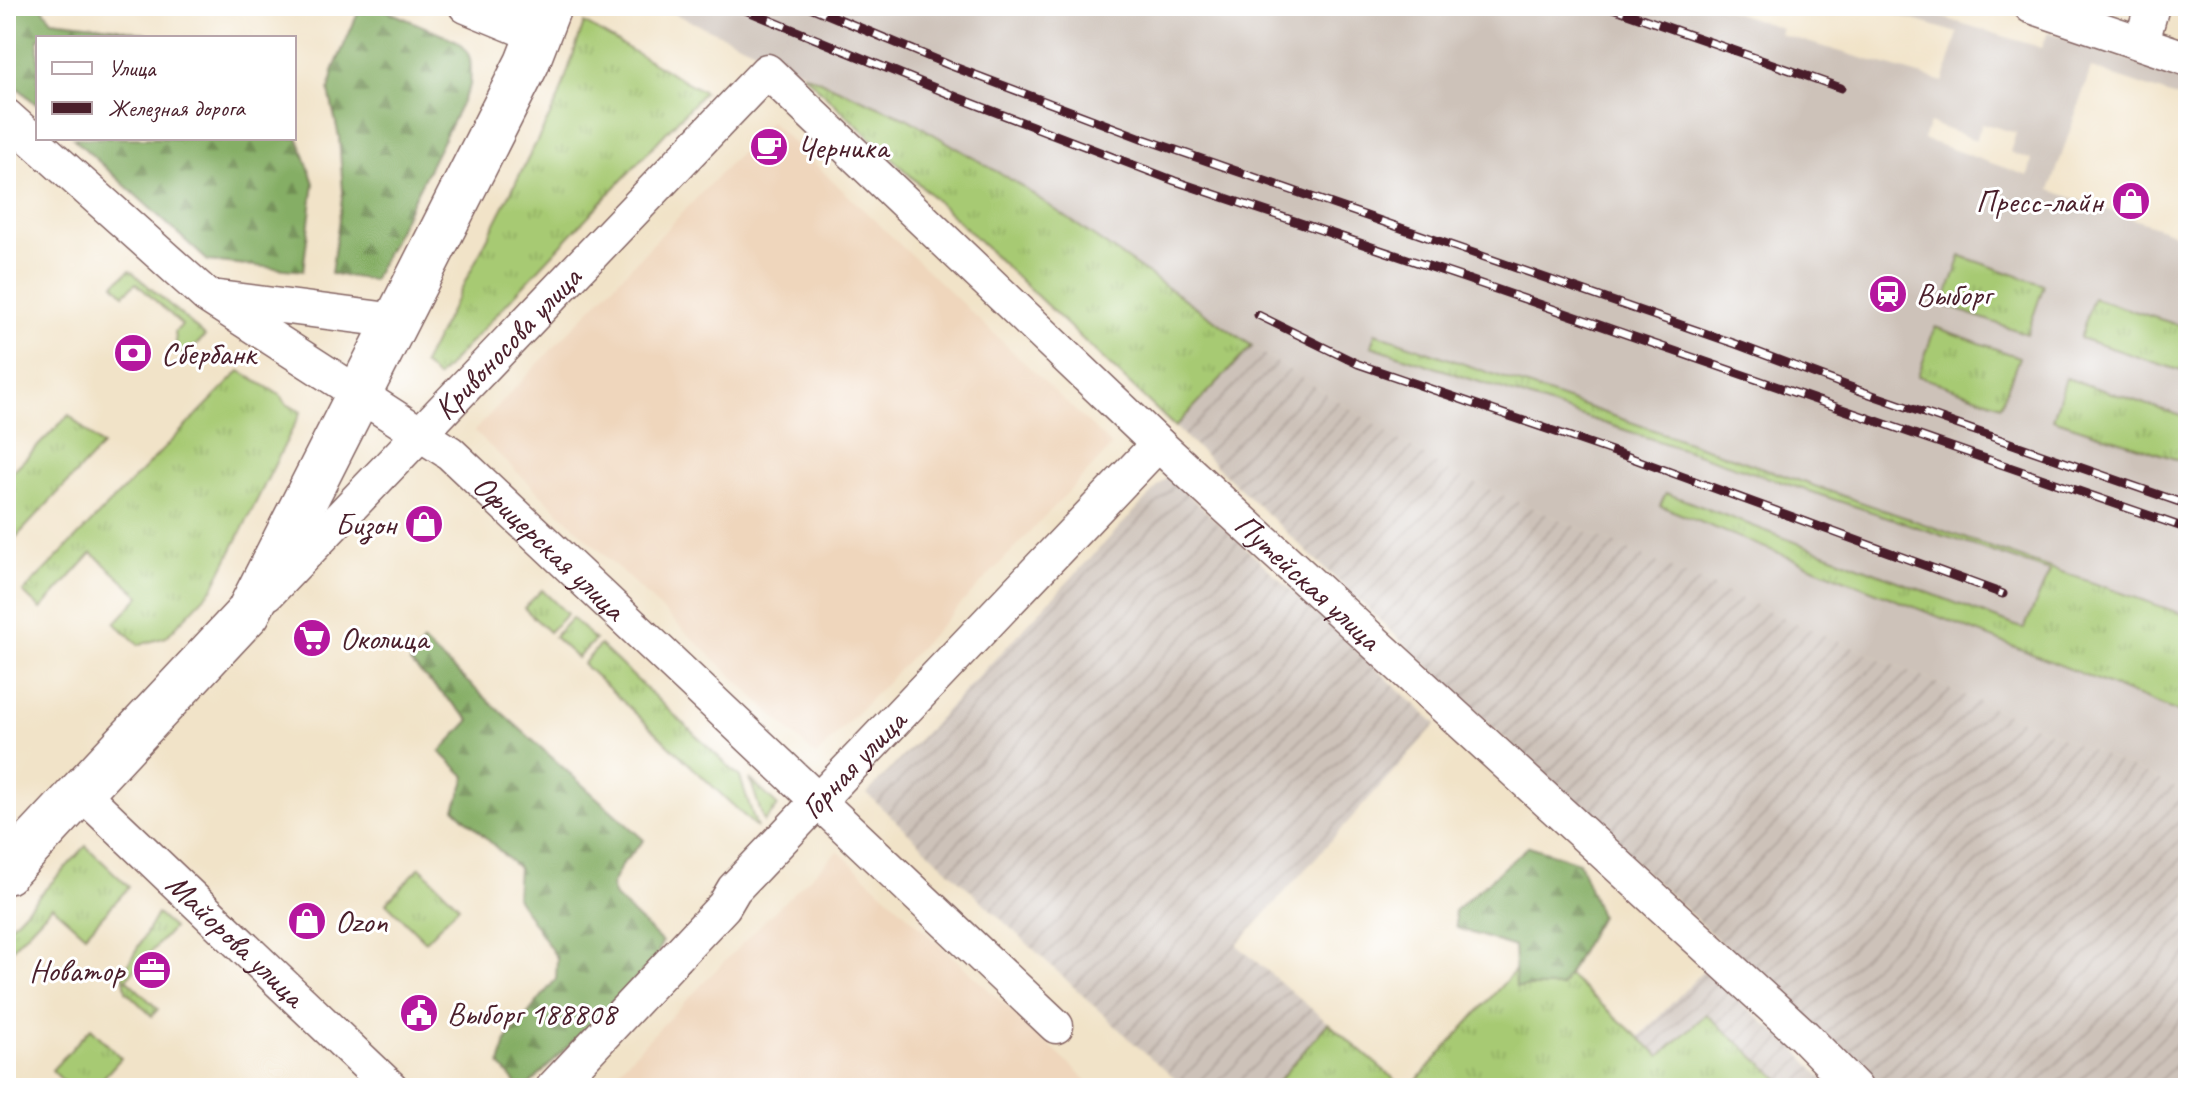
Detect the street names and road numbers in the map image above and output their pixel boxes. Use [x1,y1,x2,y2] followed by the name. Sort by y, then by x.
[424,256,591,428] street label: Кривоносова улица
[464,465,636,630] street label: Офицерская улица
[1226,504,1391,660] street label: Путейская улица
[791,699,917,827] street label: Горная улица
[158,864,316,1018] street label: Майорова улица

